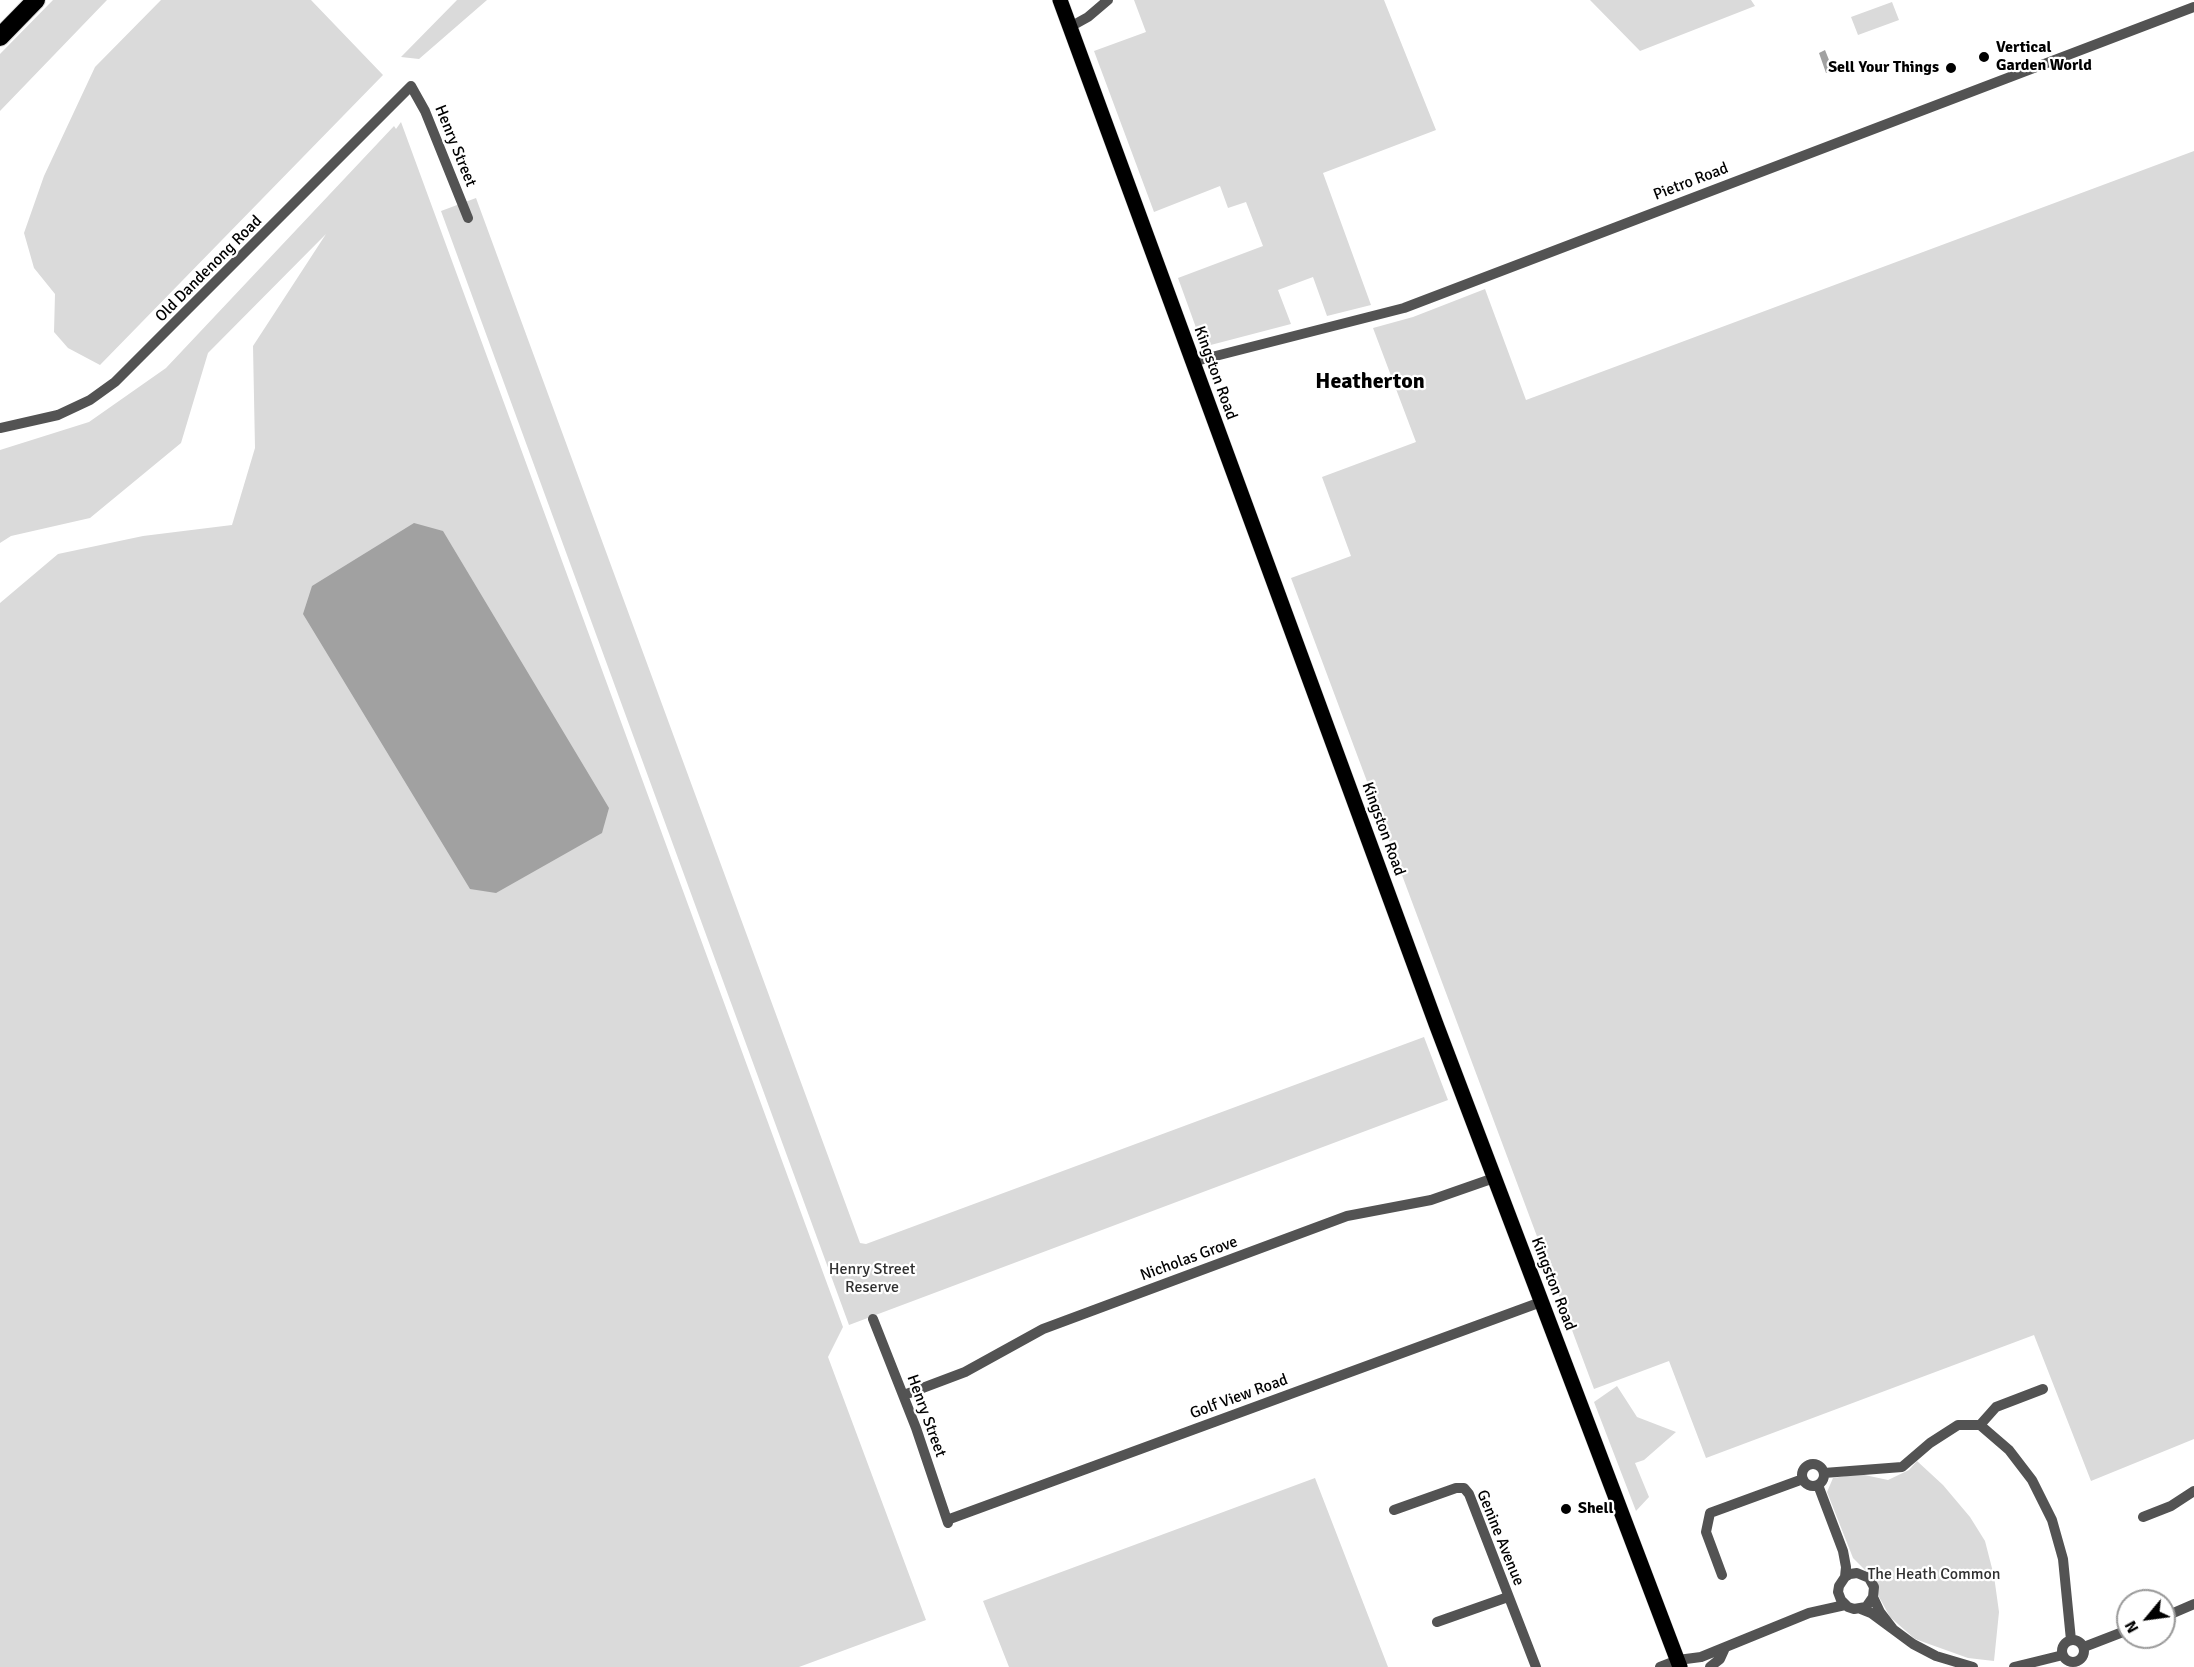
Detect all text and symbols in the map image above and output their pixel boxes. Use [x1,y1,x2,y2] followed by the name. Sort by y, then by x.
[1996,38,2092,76] place label: Vertical Garden World
[1977,50,1991,64] marker: Vertical Garden World
[1828,58,1939,78] place label: Sell Your Things
[1944,61,1958,75] marker: Sell Your Things
[430,102,480,190] street label: Henry Street
[1651,159,1731,205] street label: Pietro Road
[152,212,266,326] street label: Old Dandenong Road
[1189,324,1241,422] street label: Kingston Road
[1315,369,1425,395] district label: Heatherton
[1357,780,1409,878] street label: Kingston Road
[1138,1232,1240,1286] street label: Nicholas Grove
[1526,1235,1580,1333] street label: Kingston Road
[829,1260,915,1298] park label: Henry Street Reserve
[1187,1370,1291,1424] street label: Golf View Road
[902,1372,950,1460] street label: Henry Street
[1472,1487,1528,1589] street label: Genine Avenue
[1578,1499,1613,1519] place label: Shell
[1559,1502,1573,1516] marker: Shell
[1867,1565,2001,1585] park label: The Heath Common
[2116,1589,2176,1649] north arrow
[2121,1617,2143,1636] text: N

